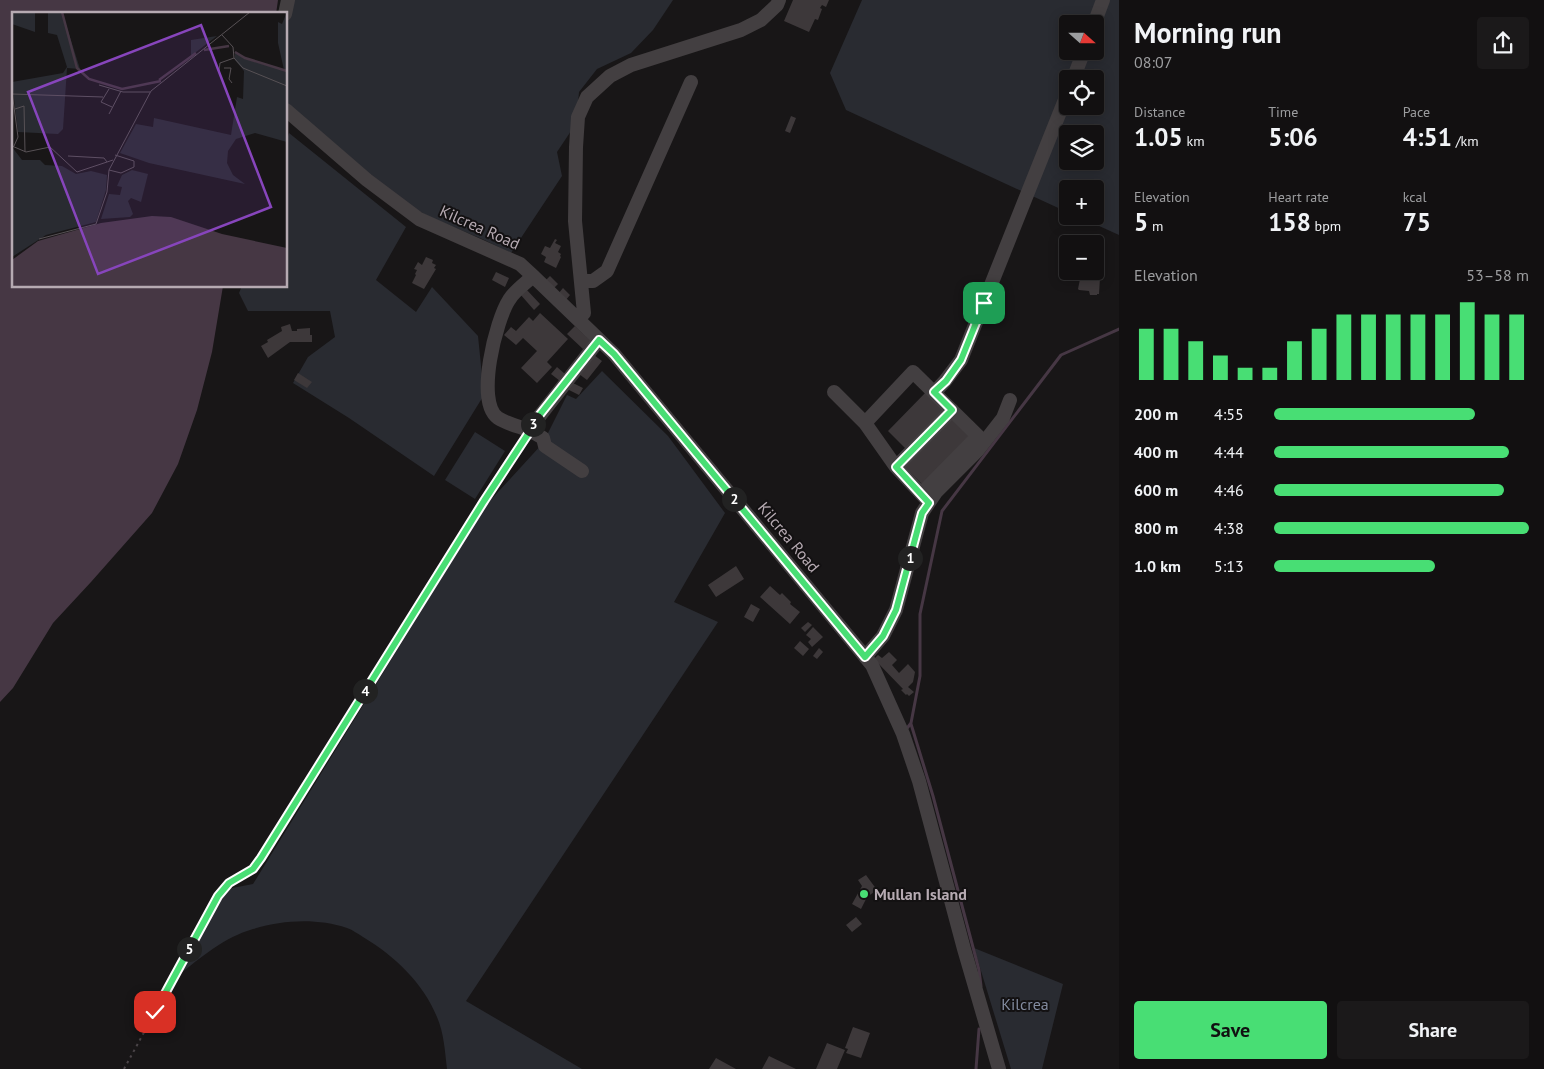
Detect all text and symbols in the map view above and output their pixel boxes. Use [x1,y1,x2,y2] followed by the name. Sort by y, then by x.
[12,12,288,288] inset map
[1134,14,1282,51] text: Morning run
[1059,15,1104,60] north arrow
[1059,15,1104,280] map controls
[1477,17,1529,69] button: share
[1134,52,1172,72] text: 08:07
[1059,70,1104,115] button: locate
[1134,103,1185,121] text: Distance
[1268,103,1298,121] text: Time
[1403,103,1430,121] text: Pace
[1134,121,1183,153] text: 1.05
[1268,121,1318,153] text: 5:06
[1403,121,1452,153] text: 4:51
[1059,125,1104,170] button: layers
[1183,132,1205,150] text: km
[1452,132,1479,150] text: /km
[1059,180,1104,225] button: +
[1134,188,1190,206] text: Elevation
[1268,188,1329,206] text: Heart rate
[1403,188,1427,206] text: kcal
[437,200,523,254] street label: Kilcrea Road
[1134,206,1148,238] text: 5
[1268,206,1311,238] text: 158
[1403,206,1431,238] text: 75
[1148,217,1163,235] text: m
[1311,217,1341,235] text: bpm
[1059,235,1104,280] button: −
[1134,265,1198,285] text: Elevation
[1466,265,1529,285] text: 53–58 m
[963,282,1005,324] pin
[970,289,998,317] icon: arrive
[1134,404,1178,424] text: 200 m
[1214,404,1244,424] text: 4:55
[520,412,546,436] pin: 3
[530,415,537,433] text: 3
[1134,442,1178,462] text: 400 m
[1214,442,1244,462] text: 4:44
[1134,480,1178,500] text: 600 m
[1214,480,1244,500] text: 4:46
[722,486,746,512] pin: 2
[731,490,738,508] text: 2
[754,498,824,576] street label: Kilcrea Road
[1134,518,1178,538] text: 800 m
[1214,518,1244,538] text: 4:38
[898,546,922,570] pin: 1
[907,549,914,567] text: 1
[1134,556,1181,576] text: 1.0 km
[1214,556,1244,576] text: 5:13
[352,678,378,704] pin: 4
[362,682,369,700] text: 4
[874,884,967,904] place label: Mullan Island
[858,888,870,900] marker: Mullan Island
[176,936,202,962] pin: 5
[186,940,193,958] text: 5
[134,991,176,1033] pin
[1001,994,1049,1014] park label: Kilcrea
[141,998,169,1026] icon: check
[1134,1001,1327,1059] button: Save
[1337,1001,1529,1059] button: Share

